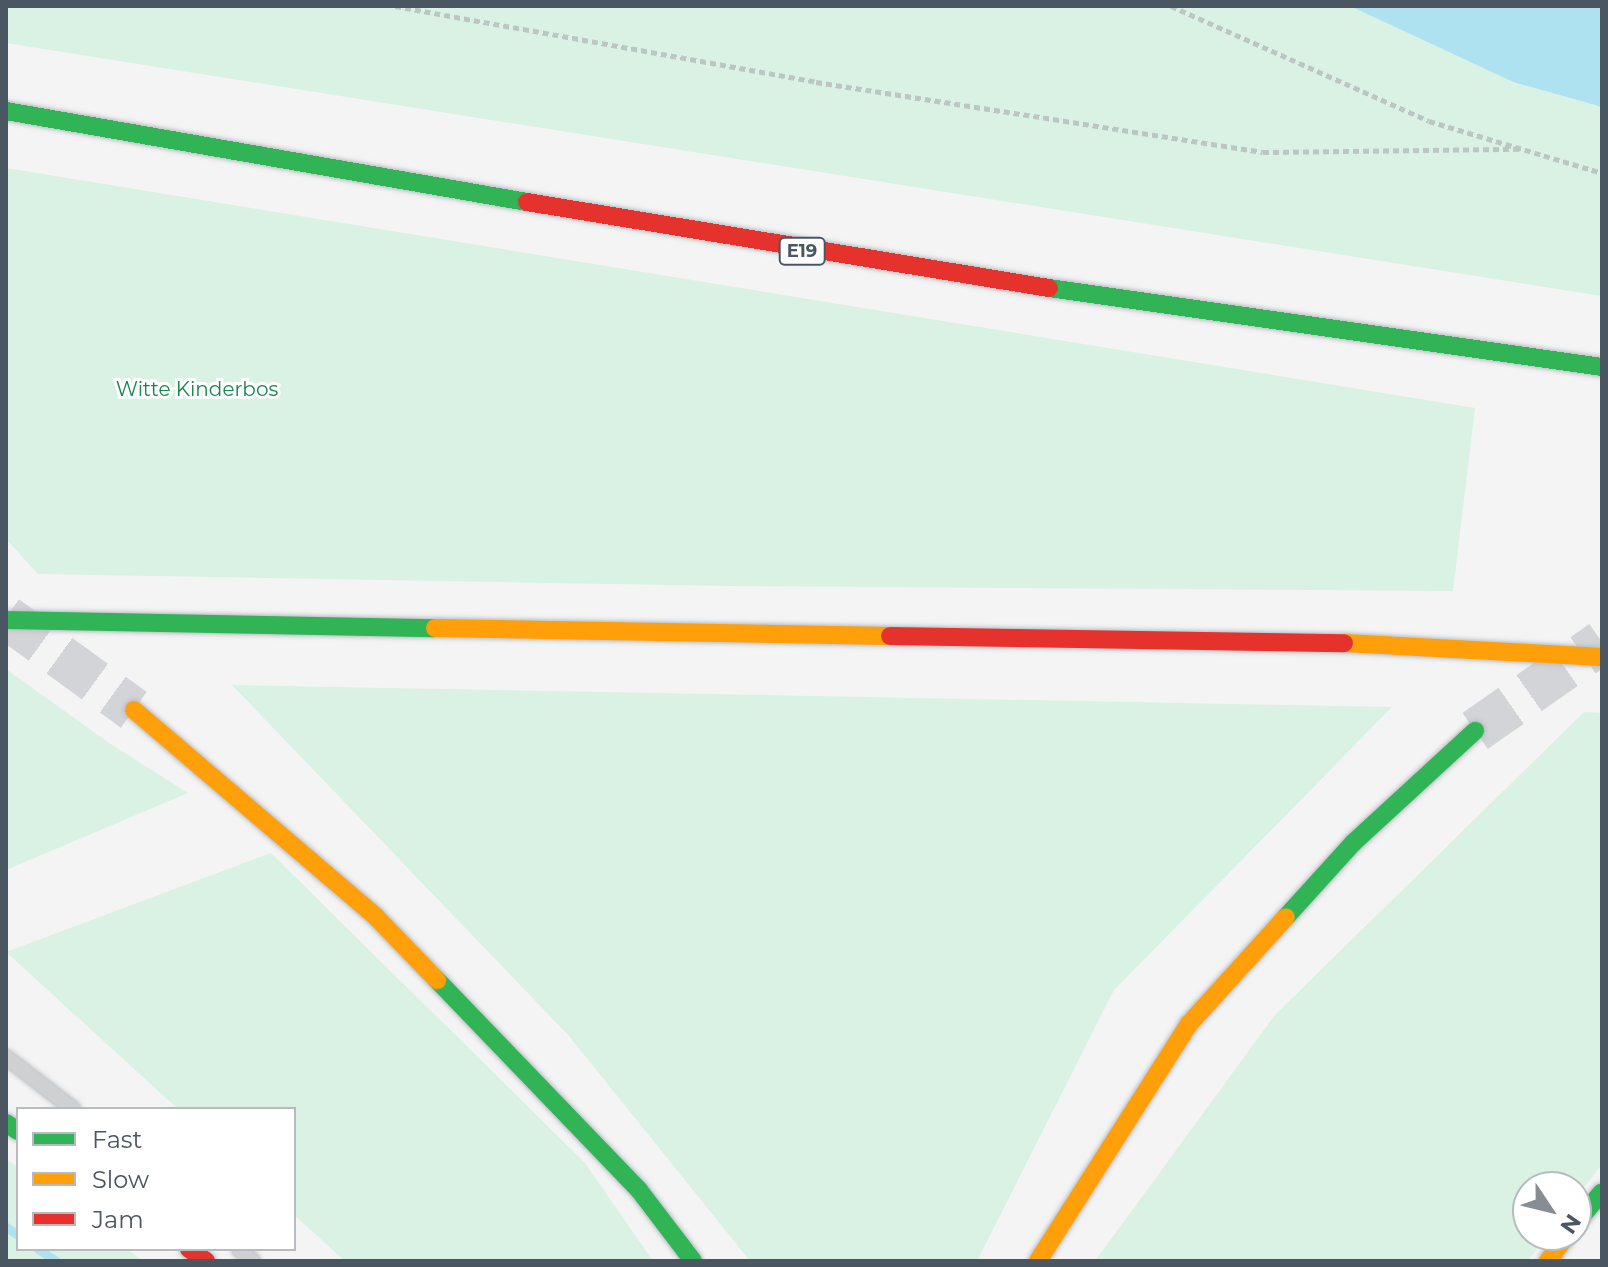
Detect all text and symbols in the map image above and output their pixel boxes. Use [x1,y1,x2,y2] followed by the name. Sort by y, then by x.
[778,237,826,265] road number: E19
[116,377,278,401] park label: Witte Kinderbos
[16,1107,296,1251] legend
[92,1125,142,1154] text: Fast
[92,1165,149,1194] text: Slow
[1512,1171,1592,1251] north arrow
[92,1205,144,1234] text: Jam
[1554,1209,1587,1239] text: N

